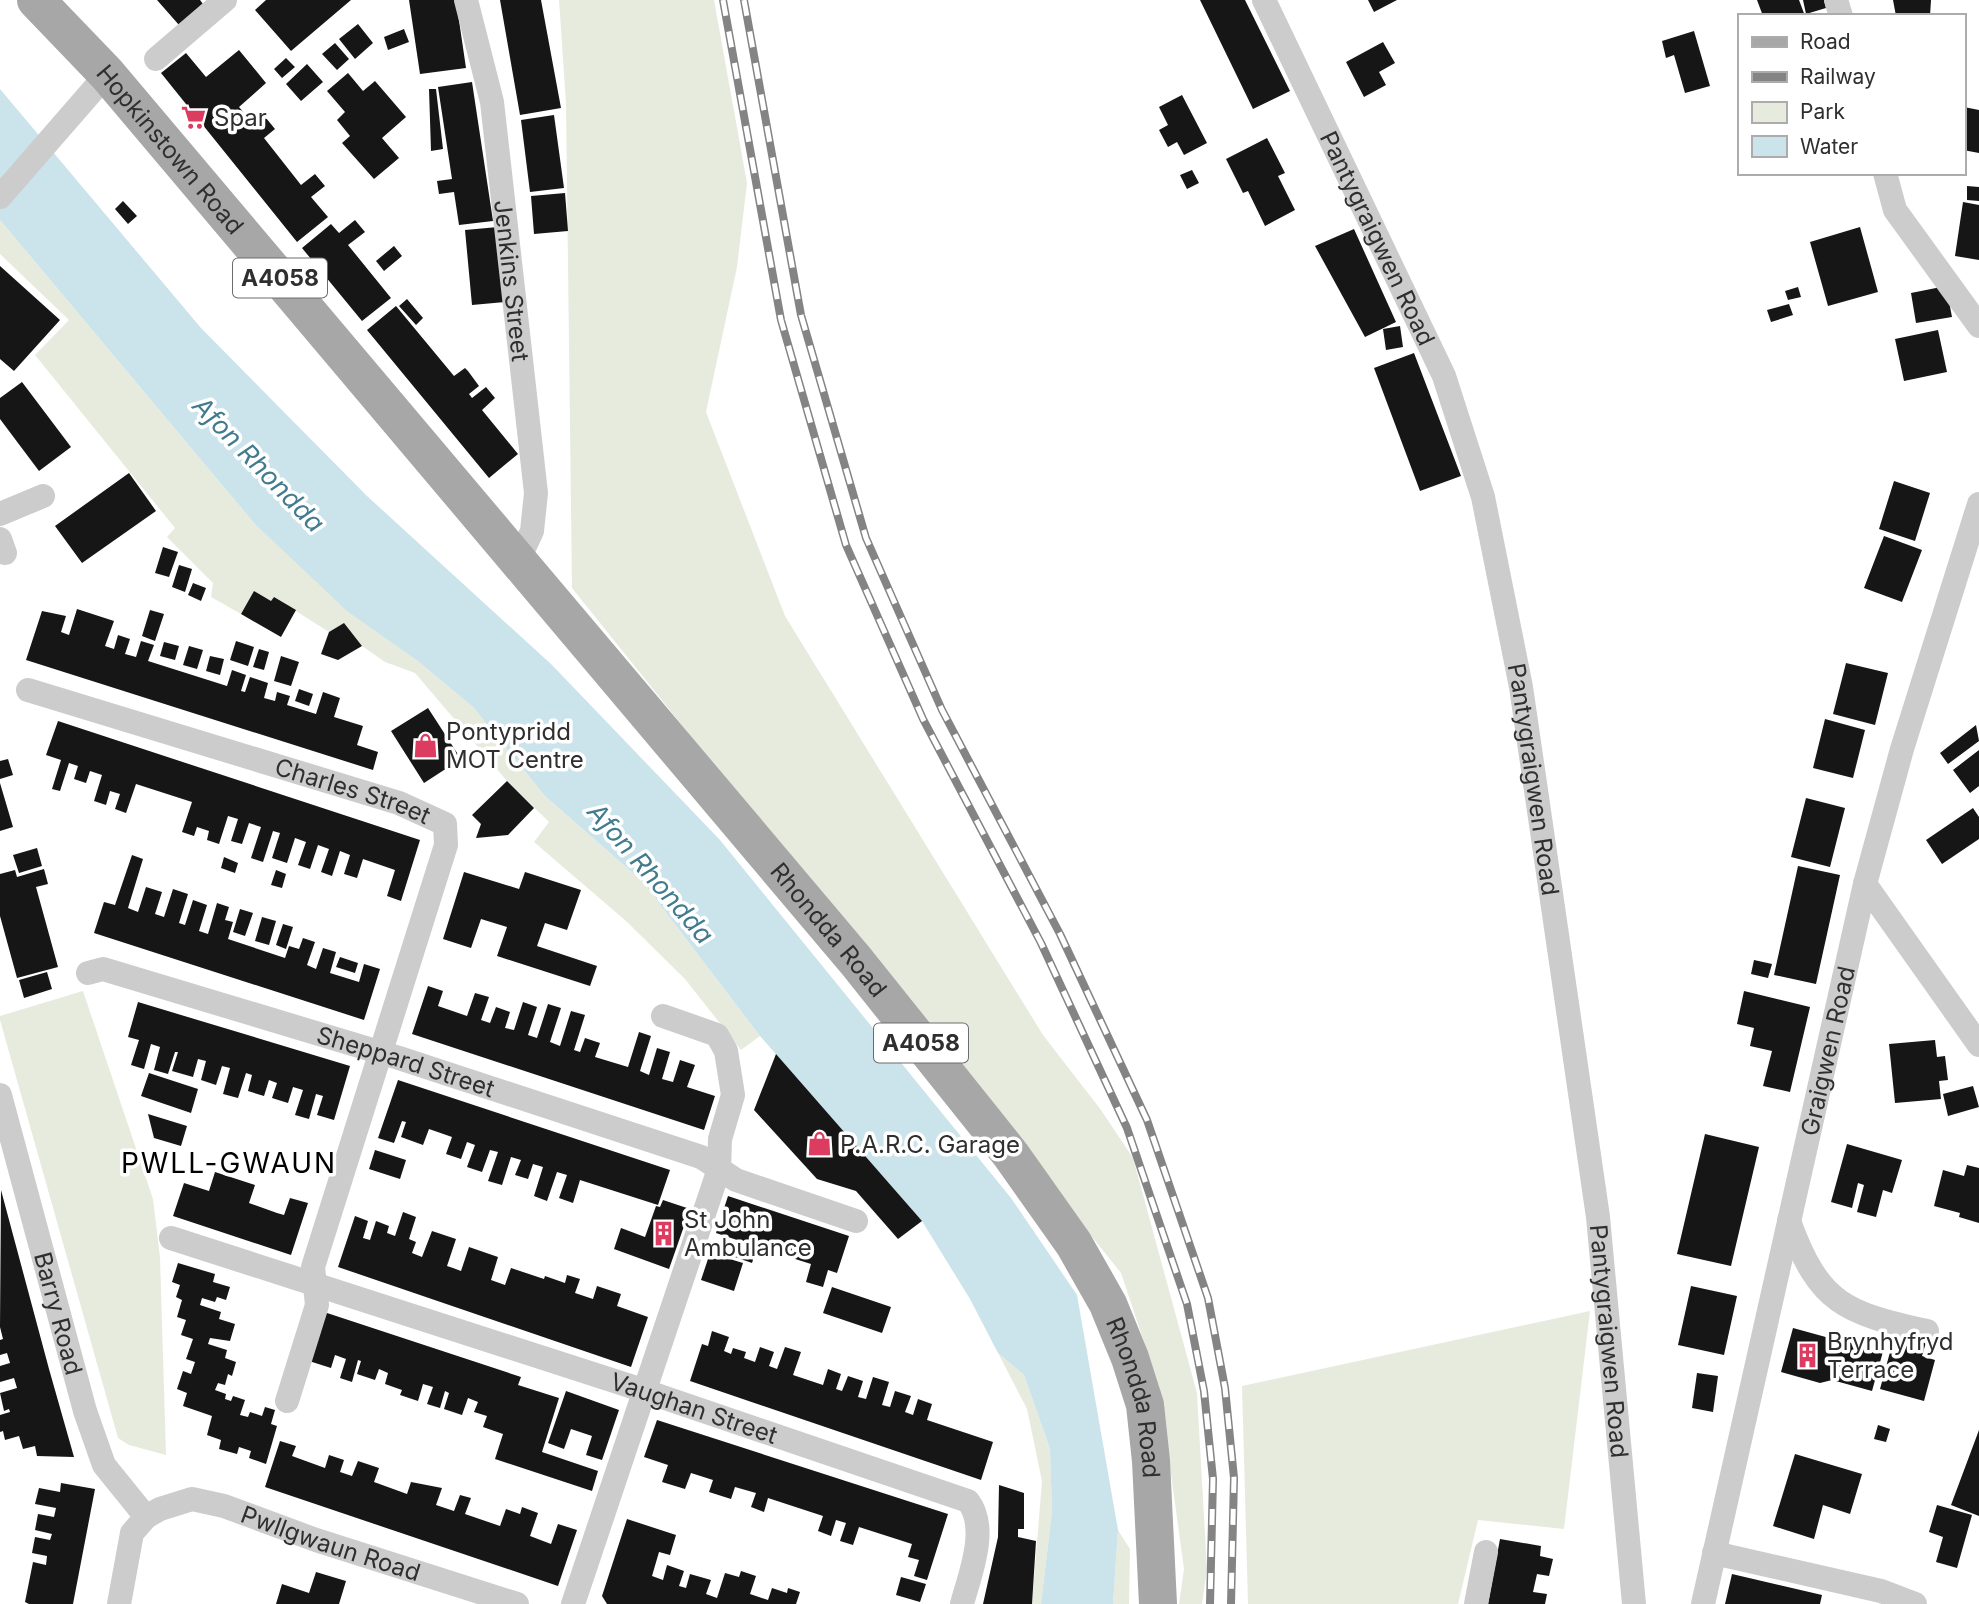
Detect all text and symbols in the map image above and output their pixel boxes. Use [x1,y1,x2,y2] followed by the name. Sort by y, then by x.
[1738,14,1965,175] legend
[1800,29,1851,54] text: Road
[91,59,250,240] street label: Hopkinstown Road
[1800,64,1876,89] text: Railway
[1800,99,1845,124] text: Park
[180,103,208,131] supermarket icon: Spar
[214,103,267,132] place label: Spar
[1314,126,1442,350] street label: Pantygraigwen Road
[1800,134,1858,159] text: Water
[489,198,536,363] street label: Jenkins Street
[233,258,327,298] road number: A4058
[186,389,331,538] water label: Afon Rhondda
[1502,661,1566,897] street label: Pantygraigwen Road
[446,717,584,774] place label: Pontypridd MOT Centre
[412,731,440,759] shop icon: Pontypridd MOT Centre
[272,752,435,830] street label: Charles Street
[581,796,720,950] water label: Afon Rhondda
[765,857,893,1002] street label: Rhondda Road
[1794,963,1861,1138] street label: Graigwen Road
[314,1020,498,1103] street label: Sheppard Street
[874,1024,968,1062] road number: A4058
[806,1130,834,1158] shop icon: P.A.R.C. Garage
[840,1130,1020,1159] place label: P.A.R.C. Garage
[121,1146,337,1180] district label: PWLL-GWAUN
[684,1205,812,1262] place label: St John Ambulance
[650,1219,678,1247] building icon: St John Ambulance
[1584,1223,1635,1459] street label: Pantygraigwen Road
[28,1249,89,1378] street label: Barry Road
[1100,1313,1166,1479] street label: Rhondda Road
[1827,1327,1953,1384] place label: Brynhyfryd Terrace
[1793,1341,1821,1369] building icon: Brynhyfryd Terrace
[607,1366,781,1450] street label: Vaughan Street
[237,1499,424,1587] street label: Pwllgwaun Road

